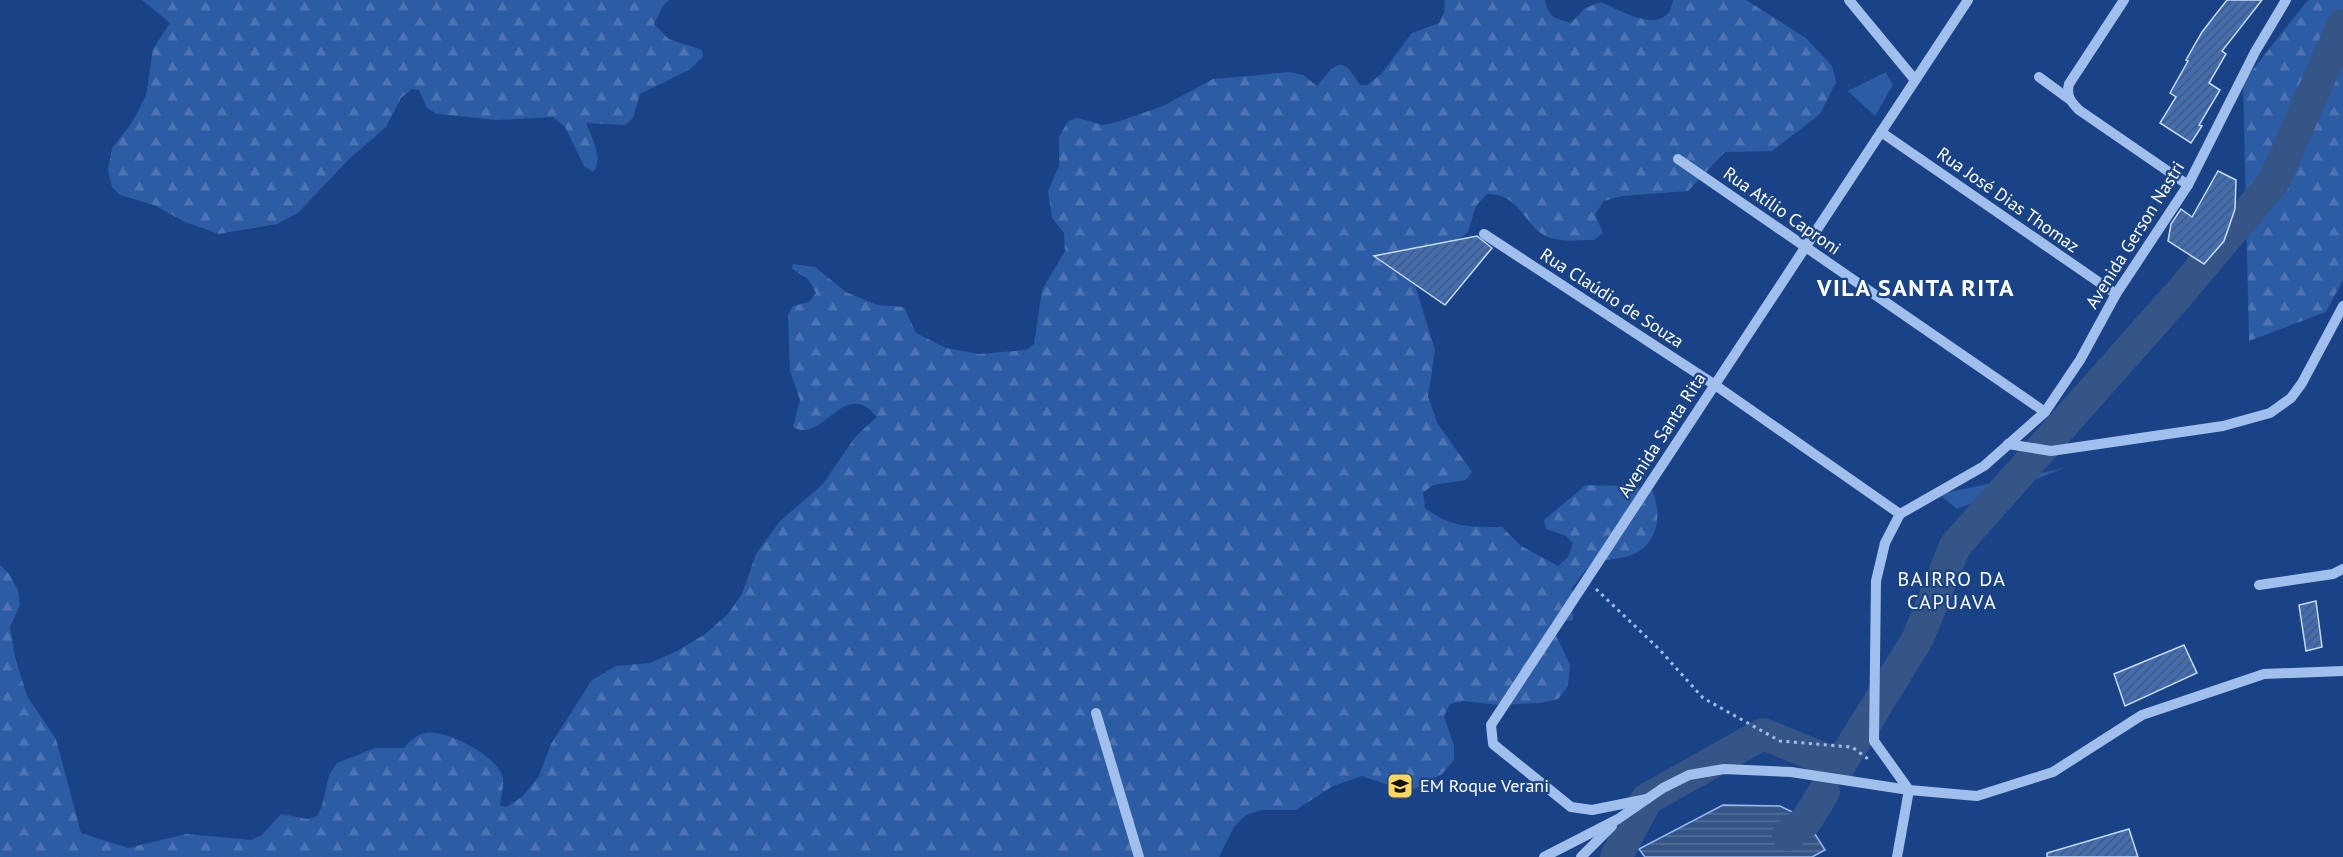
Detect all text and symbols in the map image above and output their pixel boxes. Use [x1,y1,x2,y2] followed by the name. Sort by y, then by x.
[1933,142,2084,257] street label: Rua José Dias Thomaz
[2080,157,2189,313] street label: Avenida Gerson Nastri
[1719,162,1845,260] street label: Rua Atílio Caproni
[1536,243,1688,353] street label: Rua Claúdio de Souza
[1816,272,2015,303] district label: VILA SANTA RITA
[1613,368,1711,502] street label: Avenida Santa Rita
[1898,566,2006,615] district label: BAIRRO DA CAPUAVA
[1385,771,1415,801] school or university icon: EM Roque Verani
[1420,774,1549,797] place label: EM Roque Verani

